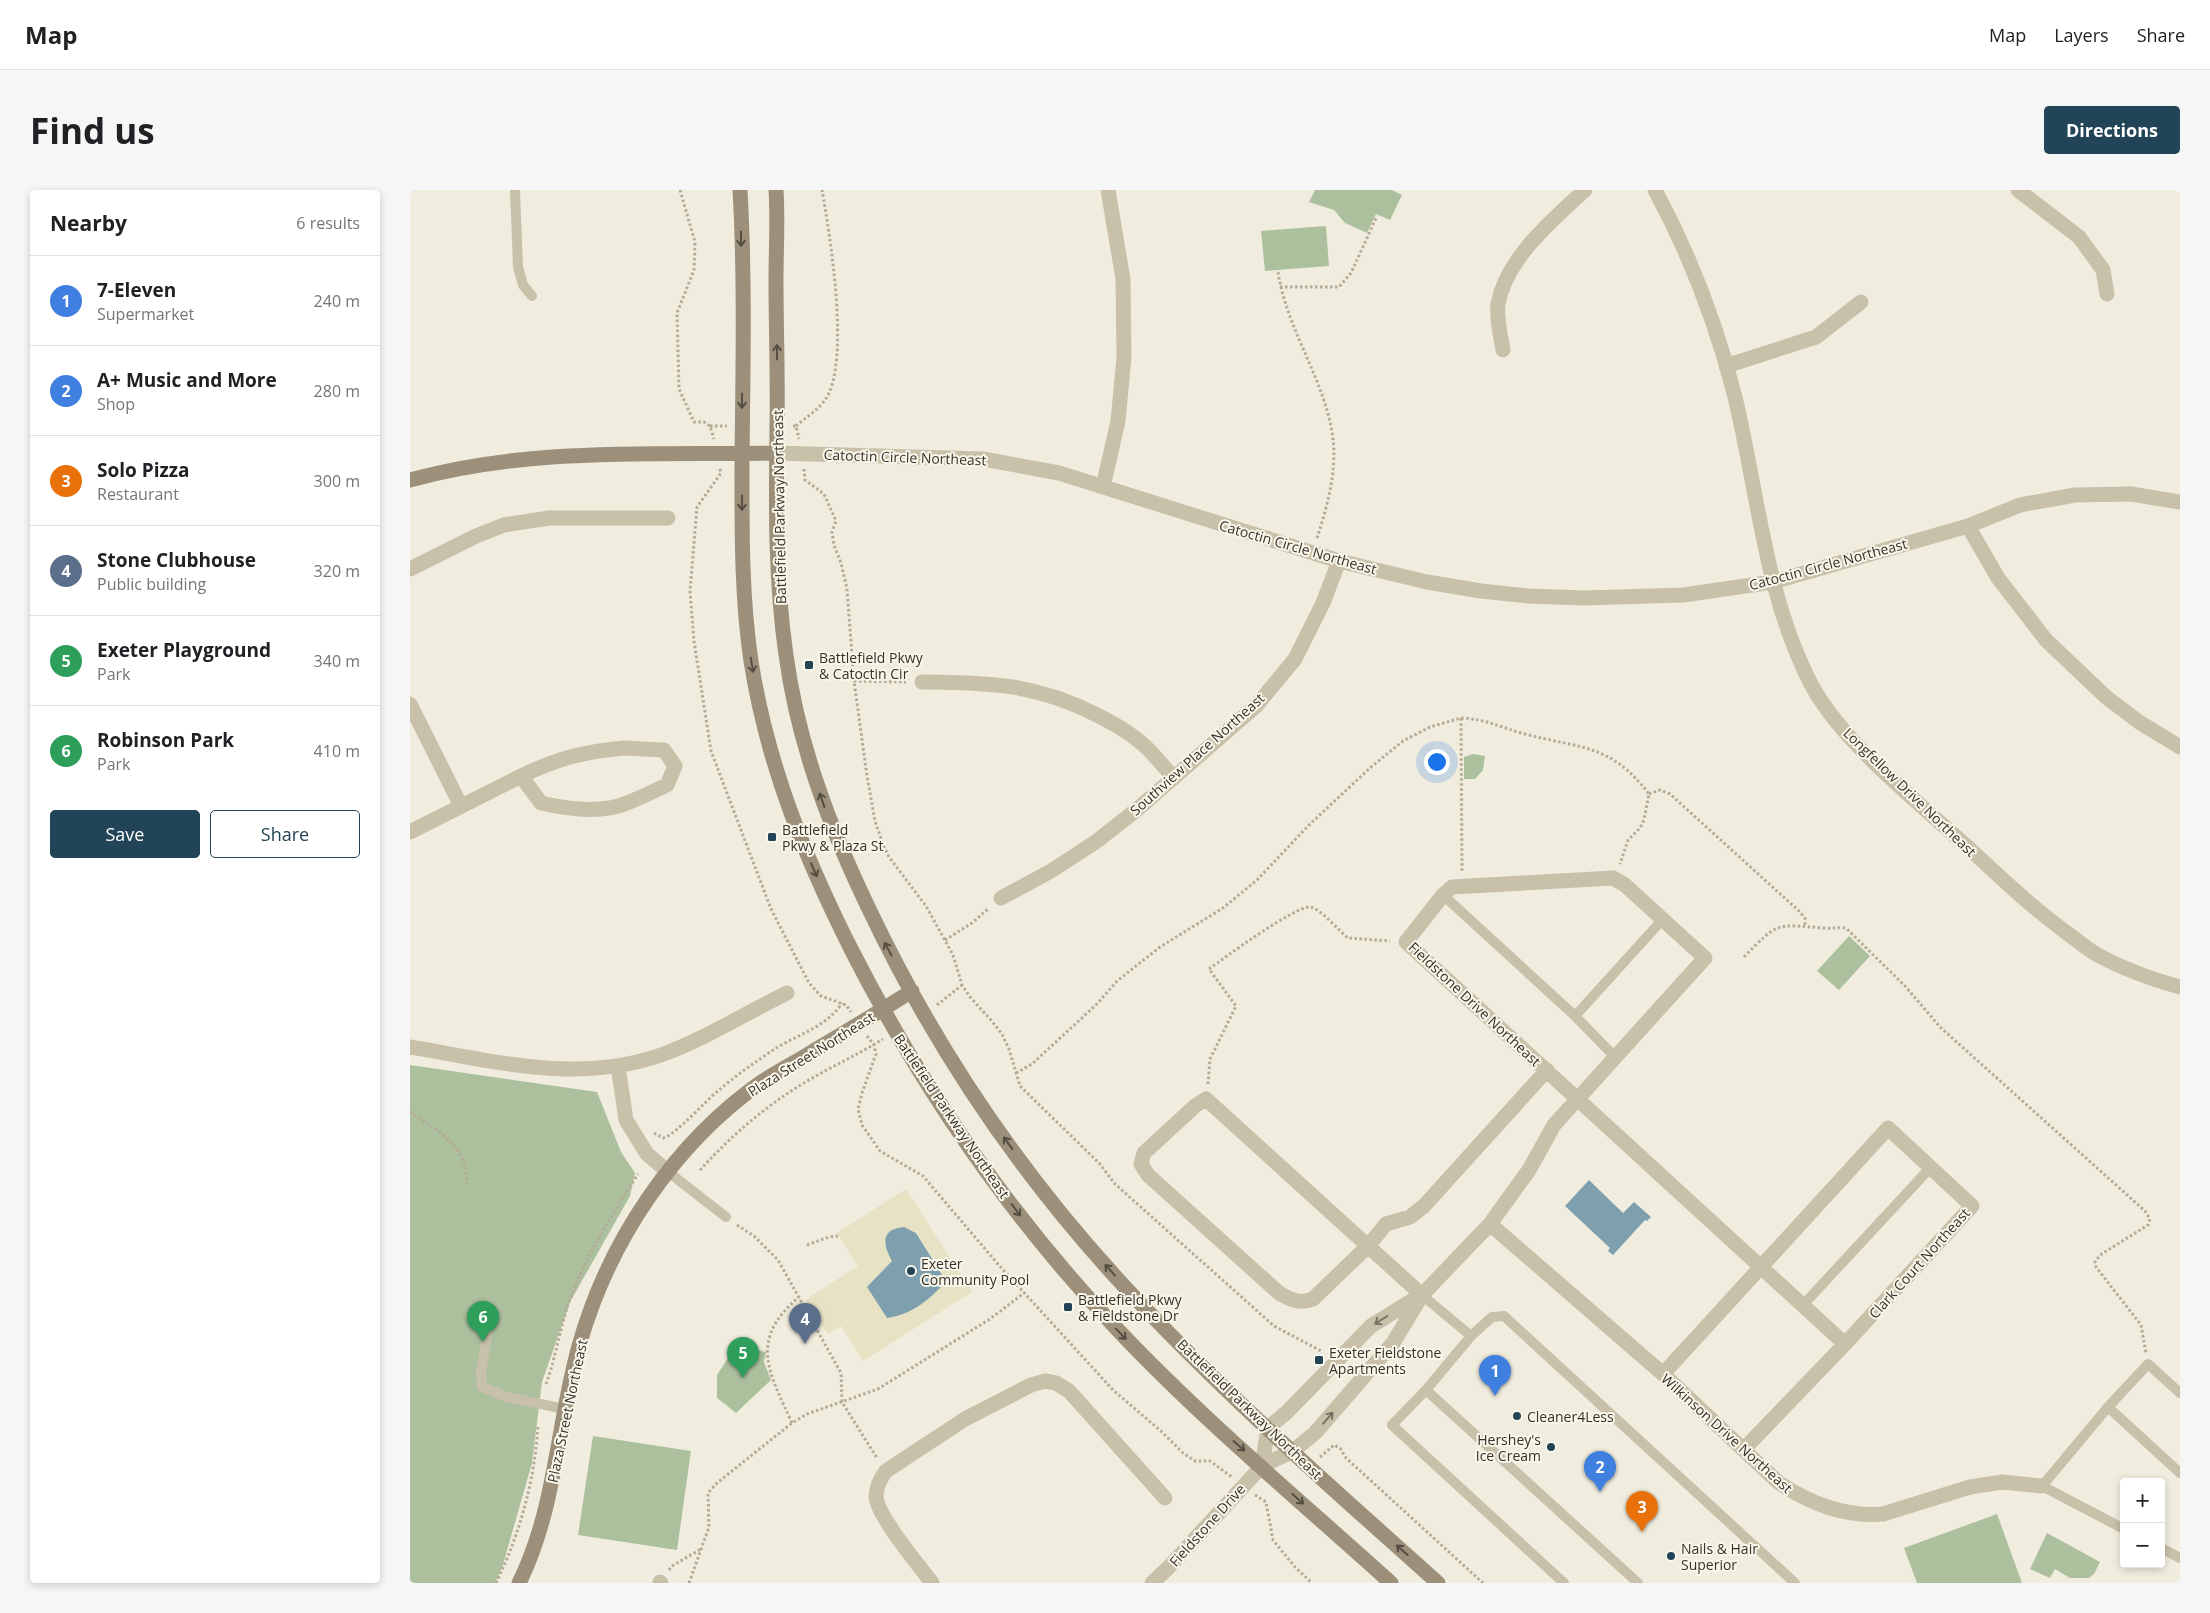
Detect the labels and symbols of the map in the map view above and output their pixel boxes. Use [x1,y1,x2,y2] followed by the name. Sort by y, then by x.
[736,230,746,246] one-way arrow
[772,344,782,360] one-way arrow
[737,392,747,409] one-way arrow
[768,410,790,604] street label: Battlefield Parkway Northeast
[823,445,987,469] street label: Catoctin Circle Northeast
[737,494,747,510] one-way arrow
[1217,515,1379,579] street label: Catoctin Circle Northeast
[1747,534,1909,594] street label: Catoctin Circle Northeast
[819,648,924,683] place label: Battlefield Pkwy & Catoctin Cir
[747,656,757,672] one-way arrow
[803,659,815,671] marker: Battlefield Pkwy & Catoctin Cir
[1126,689,1268,819] street label: Southview Place Northeast
[1839,723,1981,861] street label: Longfellow Drive Northeast
[1424,749,1450,775] your location
[817,793,826,809] one-way arrow
[782,820,884,855] place label: Battlefield Pkwy & Plaza St
[766,831,778,843] marker: Battlefield Pkwy & Plaza St
[809,862,819,877] one-way arrow
[1405,938,1545,1070] street label: Fieldstone Drive Northeast
[883,942,892,957] one-way arrow
[744,1007,878,1101] street label: Plaza Street Northeast
[890,1030,1014,1202] street label: Battlefield Parkway Northeast
[1003,1136,1013,1150] one-way arrow
[1011,1203,1021,1217] one-way arrow
[1864,1204,1974,1322] street label: Clark Court Northeast
[921,1254,1029,1289] place label: Exeter Community Pool
[1105,1264,1116,1277] one-way arrow
[905,1265,917,1277] marker: Exeter Community Pool
[1078,1290,1183,1325] place label: Battlefield Pkwy & Fieldstone Dr
[467,1301,499,1342] pin: 6
[1062,1301,1074,1313] marker: Battlefield Pkwy & Fieldstone Dr
[789,1303,821,1344] pin: 4
[1374,1316,1388,1326] one-way arrow
[1115,1328,1128,1340] one-way arrow
[1174,1335,1326,1483] street label: Battlefield Parkway Northeast
[727,1337,759,1378] pin: 5
[543,1338,591,1484] street label: Plaza Street Northeast
[1329,1343,1442,1378] place label: Exeter Fieldstone Apartments
[1313,1354,1325,1366] marker: Exeter Fieldstone Apartments
[1479,1355,1511,1396] pin: 1
[1657,1369,1797,1497] street label: Wilkinson Drive Northeast
[1527,1407,1614,1426] place label: Cleaner4Less
[1511,1410,1523,1422] marker: Cleaner4Less
[1322,1411,1334,1424] one-way arrow
[1476,1430,1541,1465] place label: Hershey's Ice Cream
[1232,1441,1245,1452] one-way arrow
[1545,1441,1557,1453] marker: Hershey's Ice Cream
[1584,1451,1616,1492] pin: 2
[1165,1479,1249,1570] street label: Fieldstone Drive
[1626,1491,1658,1532] pin: 3
[1291,1493,1304,1505] one-way arrow
[1681,1539,1758,1574] place label: Nails & Hair Superior
[1396,1544,1409,1556] one-way arrow
[1665,1550,1677,1562] marker: Nails & Hair Superior

